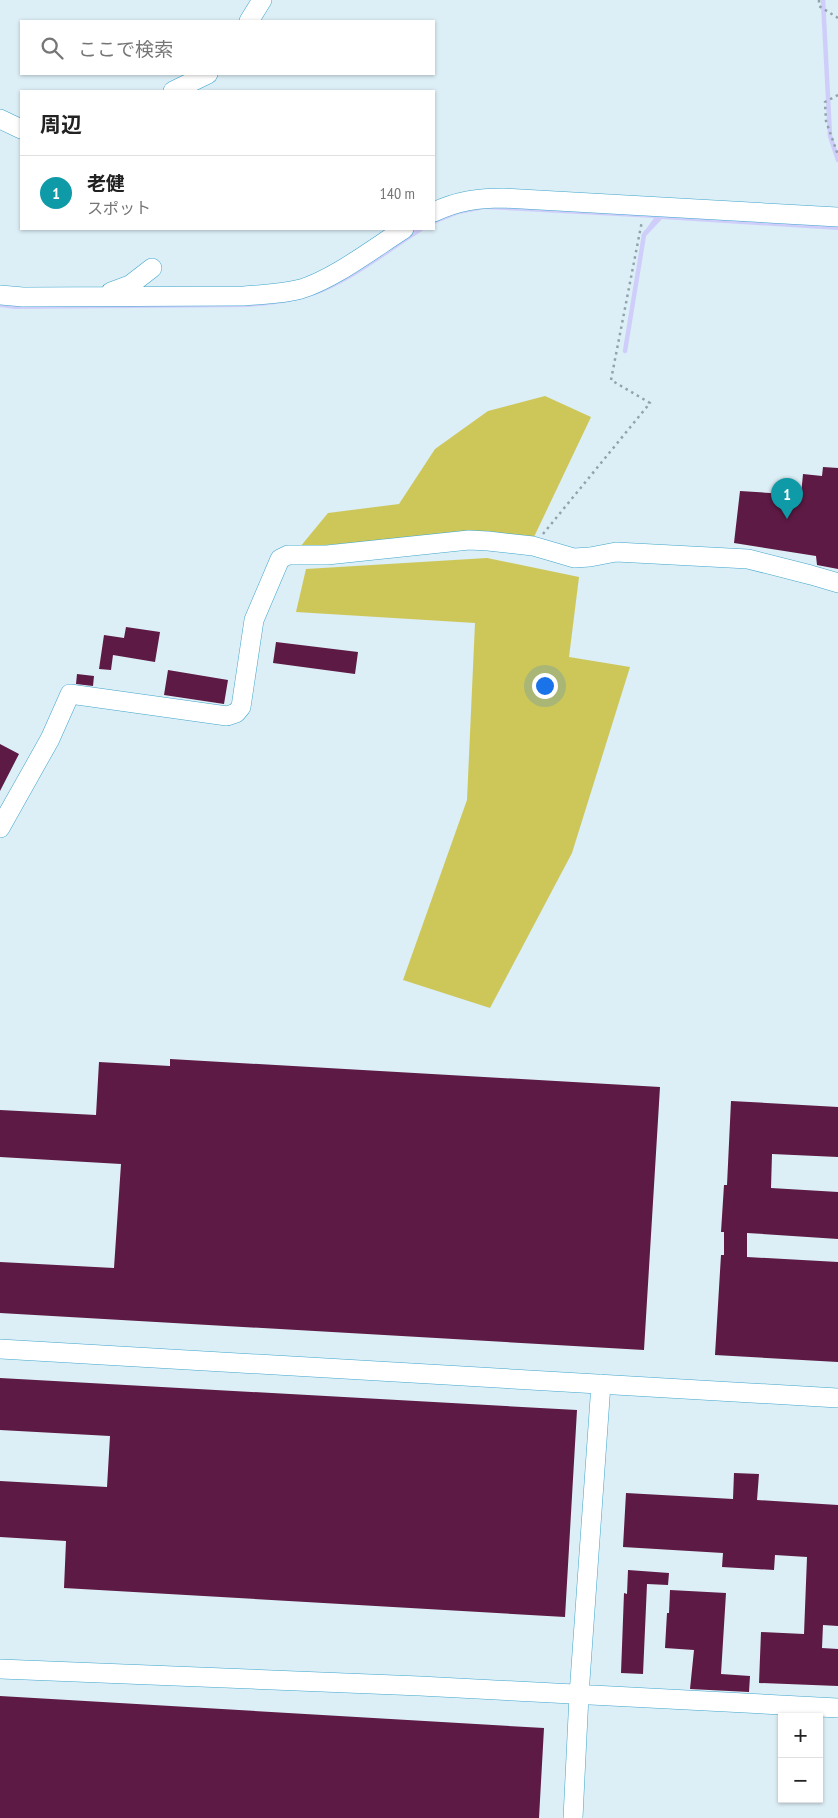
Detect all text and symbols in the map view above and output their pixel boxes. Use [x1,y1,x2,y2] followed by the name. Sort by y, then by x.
[20,20,435,75] search box
[38,34,66,62] icon: search
[78,37,173,61] text: ここで検索
[40,111,82,138] text: 周辺
[87,171,125,195] text: 老健
[52,183,60,203] text: 1
[380,183,415,203] text: 140 m
[87,198,151,218] text: スポット
[771,478,803,519] pin: 1
[532,673,558,699] your location
[778,1713,823,1803] map controls
[778,1713,823,1758] button: +
[778,1758,823,1803] button: −

